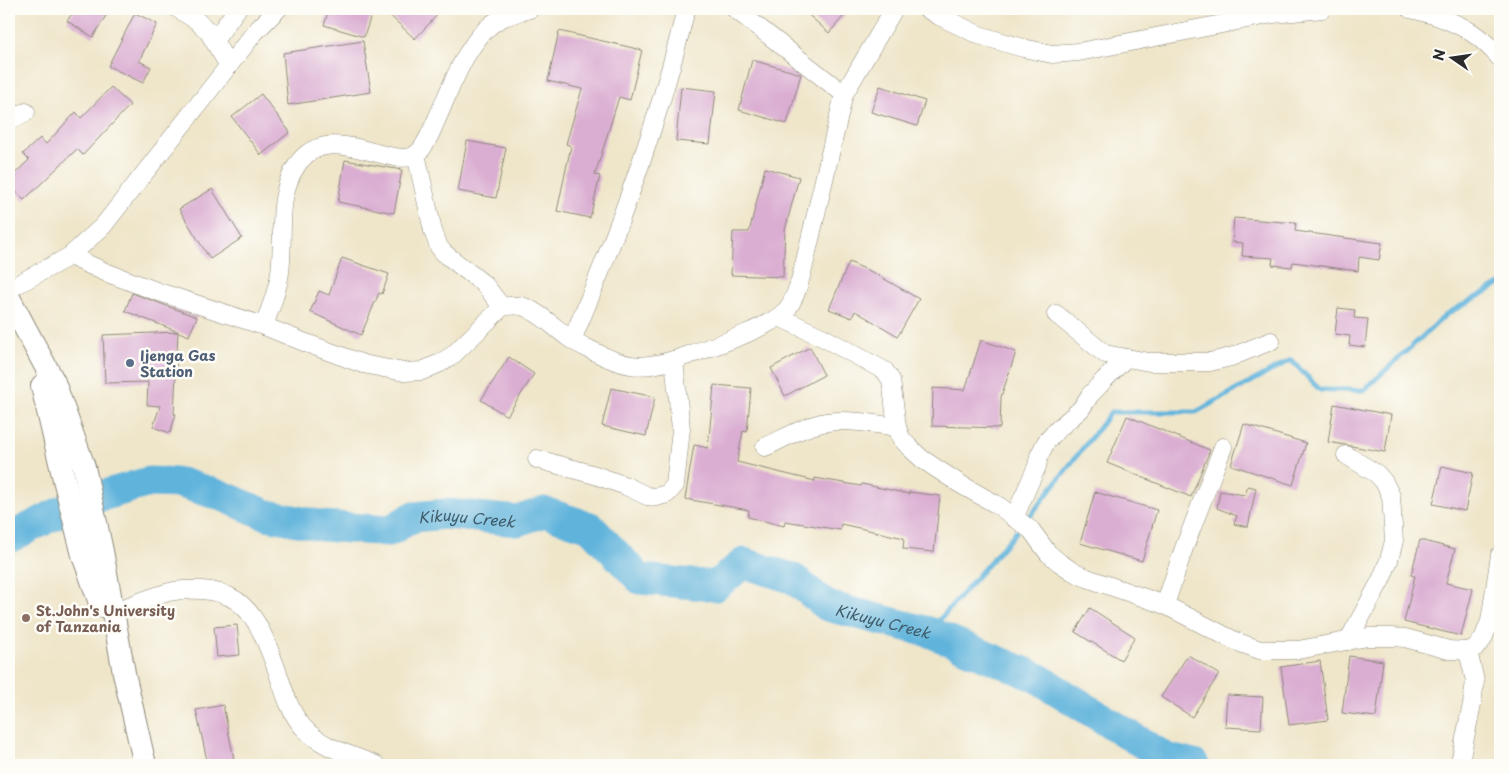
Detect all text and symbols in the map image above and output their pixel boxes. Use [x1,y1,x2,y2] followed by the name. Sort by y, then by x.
[1426,32,1476,82] north arrow
[1427,47,1450,63] text: N
[140,345,216,382] place label: Ijenga Gas Station
[124,357,136,369] marker: Ijenga Gas Station
[417,502,517,532] water label: Kikuyu Creek
[833,597,934,644] water label: Kikuyu Creek
[36,600,175,637] place label: St.John's University of Tanzania
[20,612,32,624] marker: St.John's University of Tanzania

